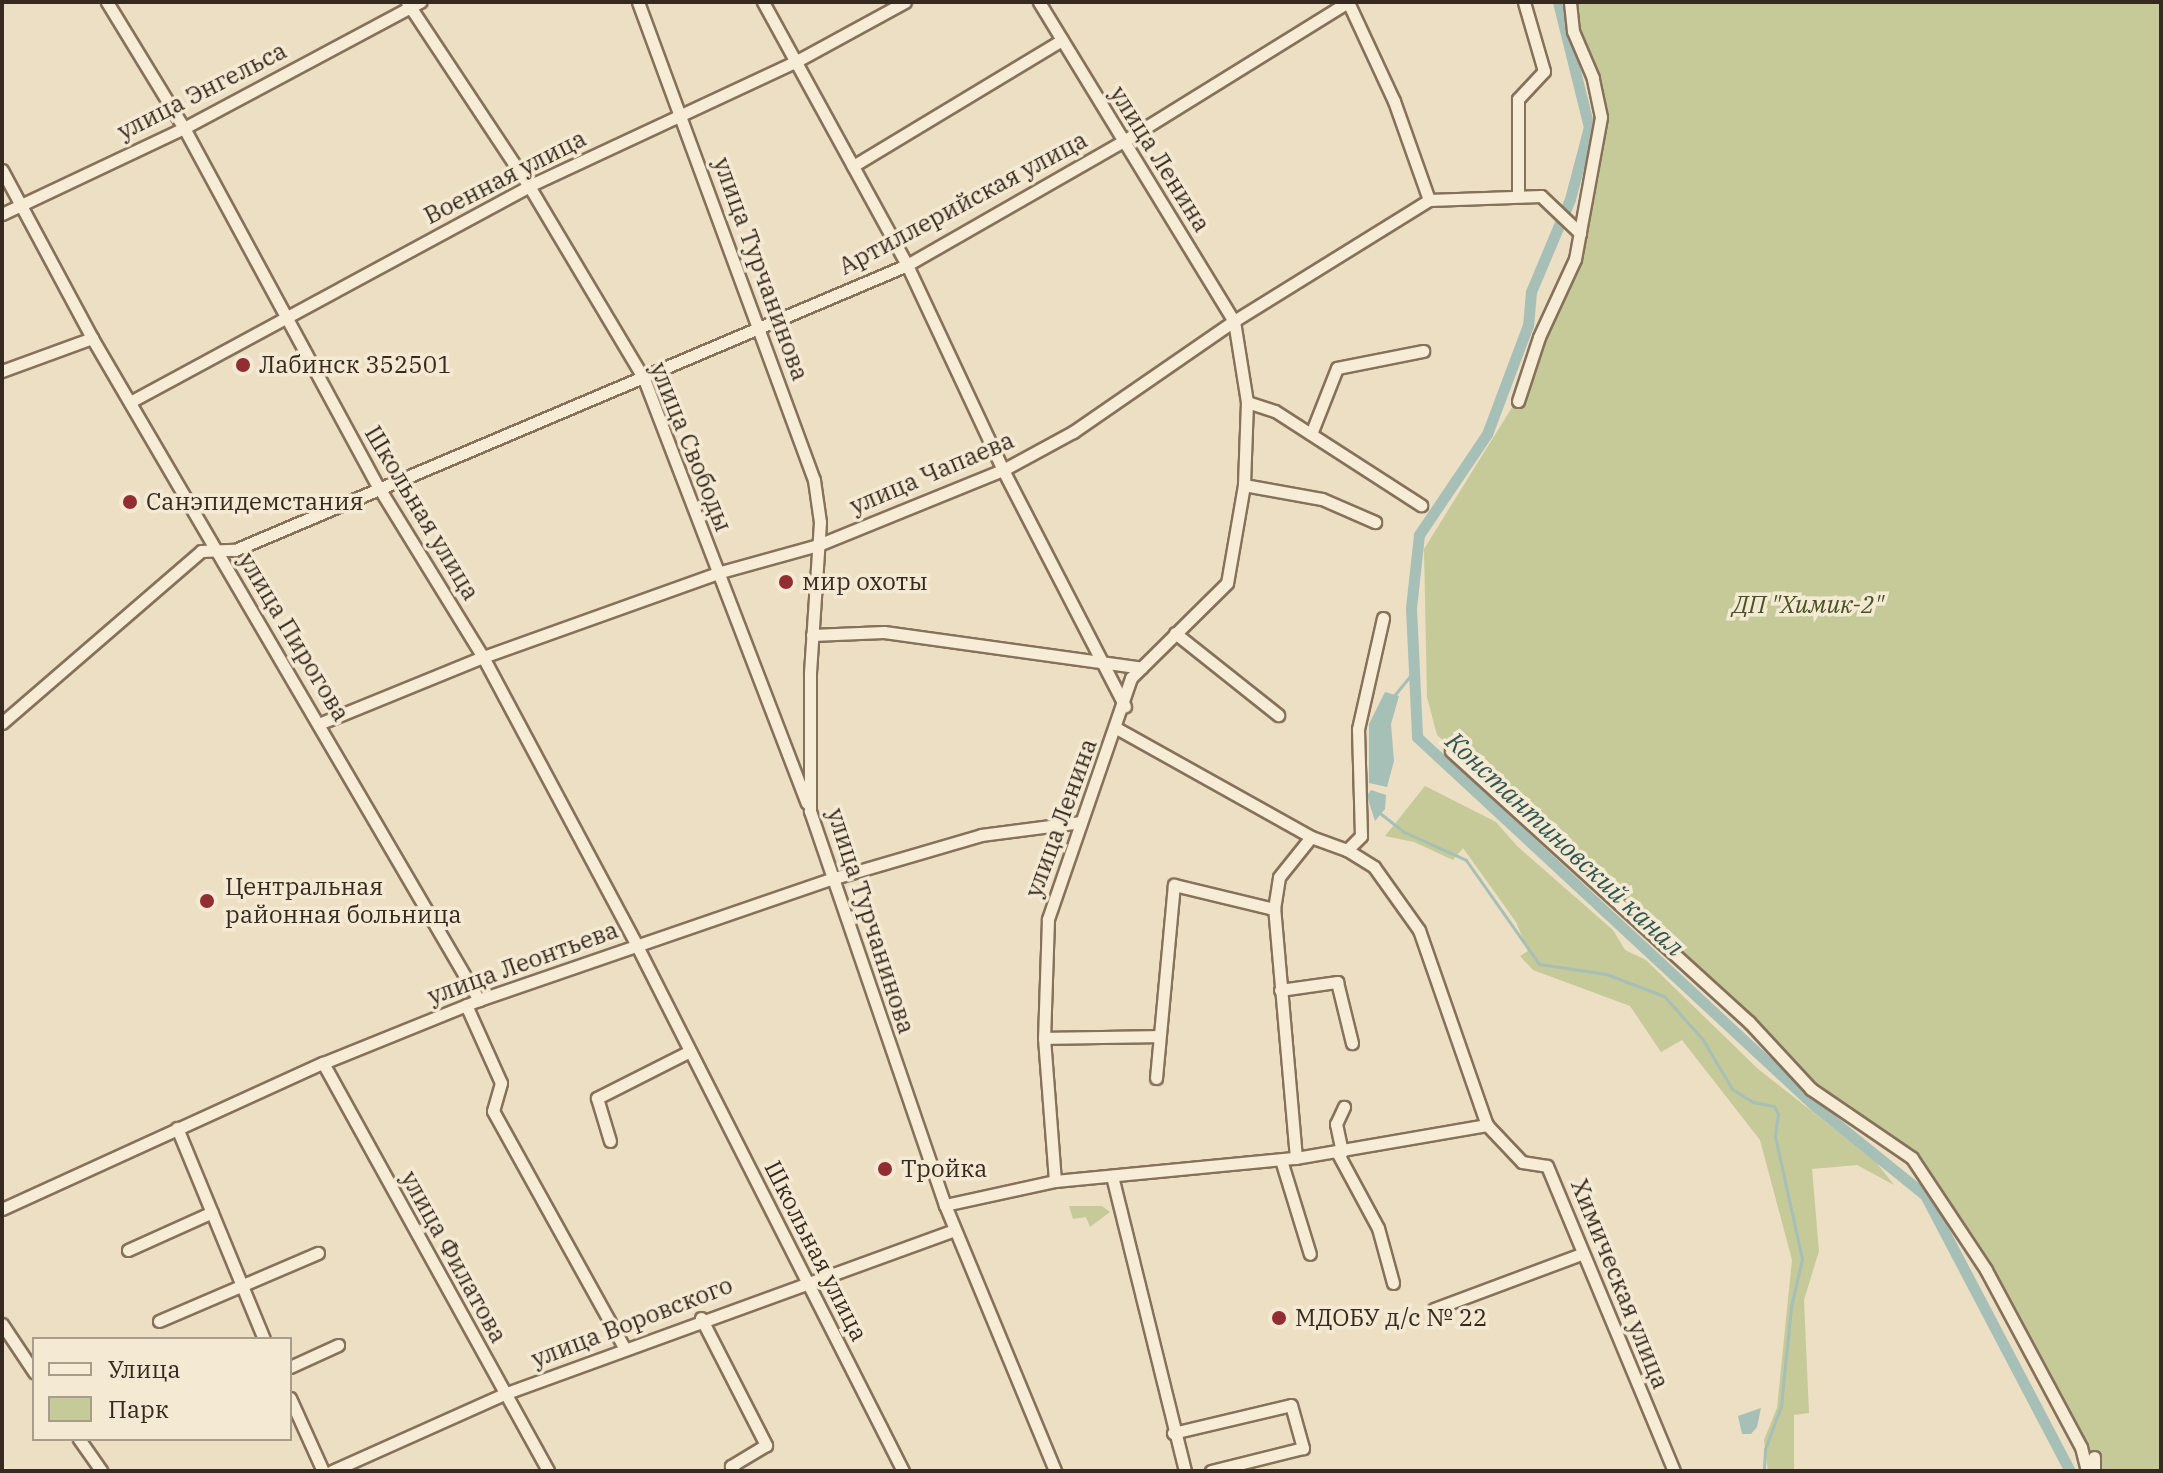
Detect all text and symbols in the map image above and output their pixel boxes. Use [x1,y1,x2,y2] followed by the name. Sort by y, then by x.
[113,36,291,146] street label: улица Энгельса
[1104,81,1216,237] street label: улица Ленина
[419,124,591,230] street label: Военная улица
[834,125,1092,281] street label: Артиллерийская улица
[707,153,815,385] street label: улица Турчанинова
[259,351,452,379] place label: Лабинск 352501
[234,356,252,374] marker: Лабинск 352501
[644,358,738,536] street label: улица Свободы
[359,421,485,605] street label: Школьная улица
[846,425,1018,521] street label: улица Чапаева
[146,488,364,516] place label: Санэпидемстания
[121,493,139,511] marker: Санэпидемстания
[232,547,356,727] street label: улица Пирогова
[802,568,928,596] place label: мир охоты
[777,573,795,591] marker: мир охоты
[1733,591,1883,619] park label: ДП "Химик-2"
[1439,725,1691,963] water label: Константиновский канал
[1019,735,1103,901] street label: улица Ленина
[821,805,921,1037] street label: улица Турчанинова
[225,873,462,929] place label: Центральная районная больница
[196,890,218,912] marker: Центральная районная больница
[424,915,622,1011] street label: улица Леонтьева
[901,1155,987,1183] place label: Тройка
[758,1156,874,1346] street label: Школьная улица
[876,1160,894,1178] marker: Тройка
[395,1166,513,1348] street label: улица Филатова
[1565,1175,1675,1393] street label: Химическая улица
[527,1270,737,1374] street label: улица Воровского
[1295,1304,1487,1332] place label: МДОБУ д/с № 22
[1270,1309,1288,1327] marker: МДОБУ д/с № 22
[32,1337,292,1441] legend
[108,1353,181,1385] text: Улица
[108,1393,169,1425] text: Парк

